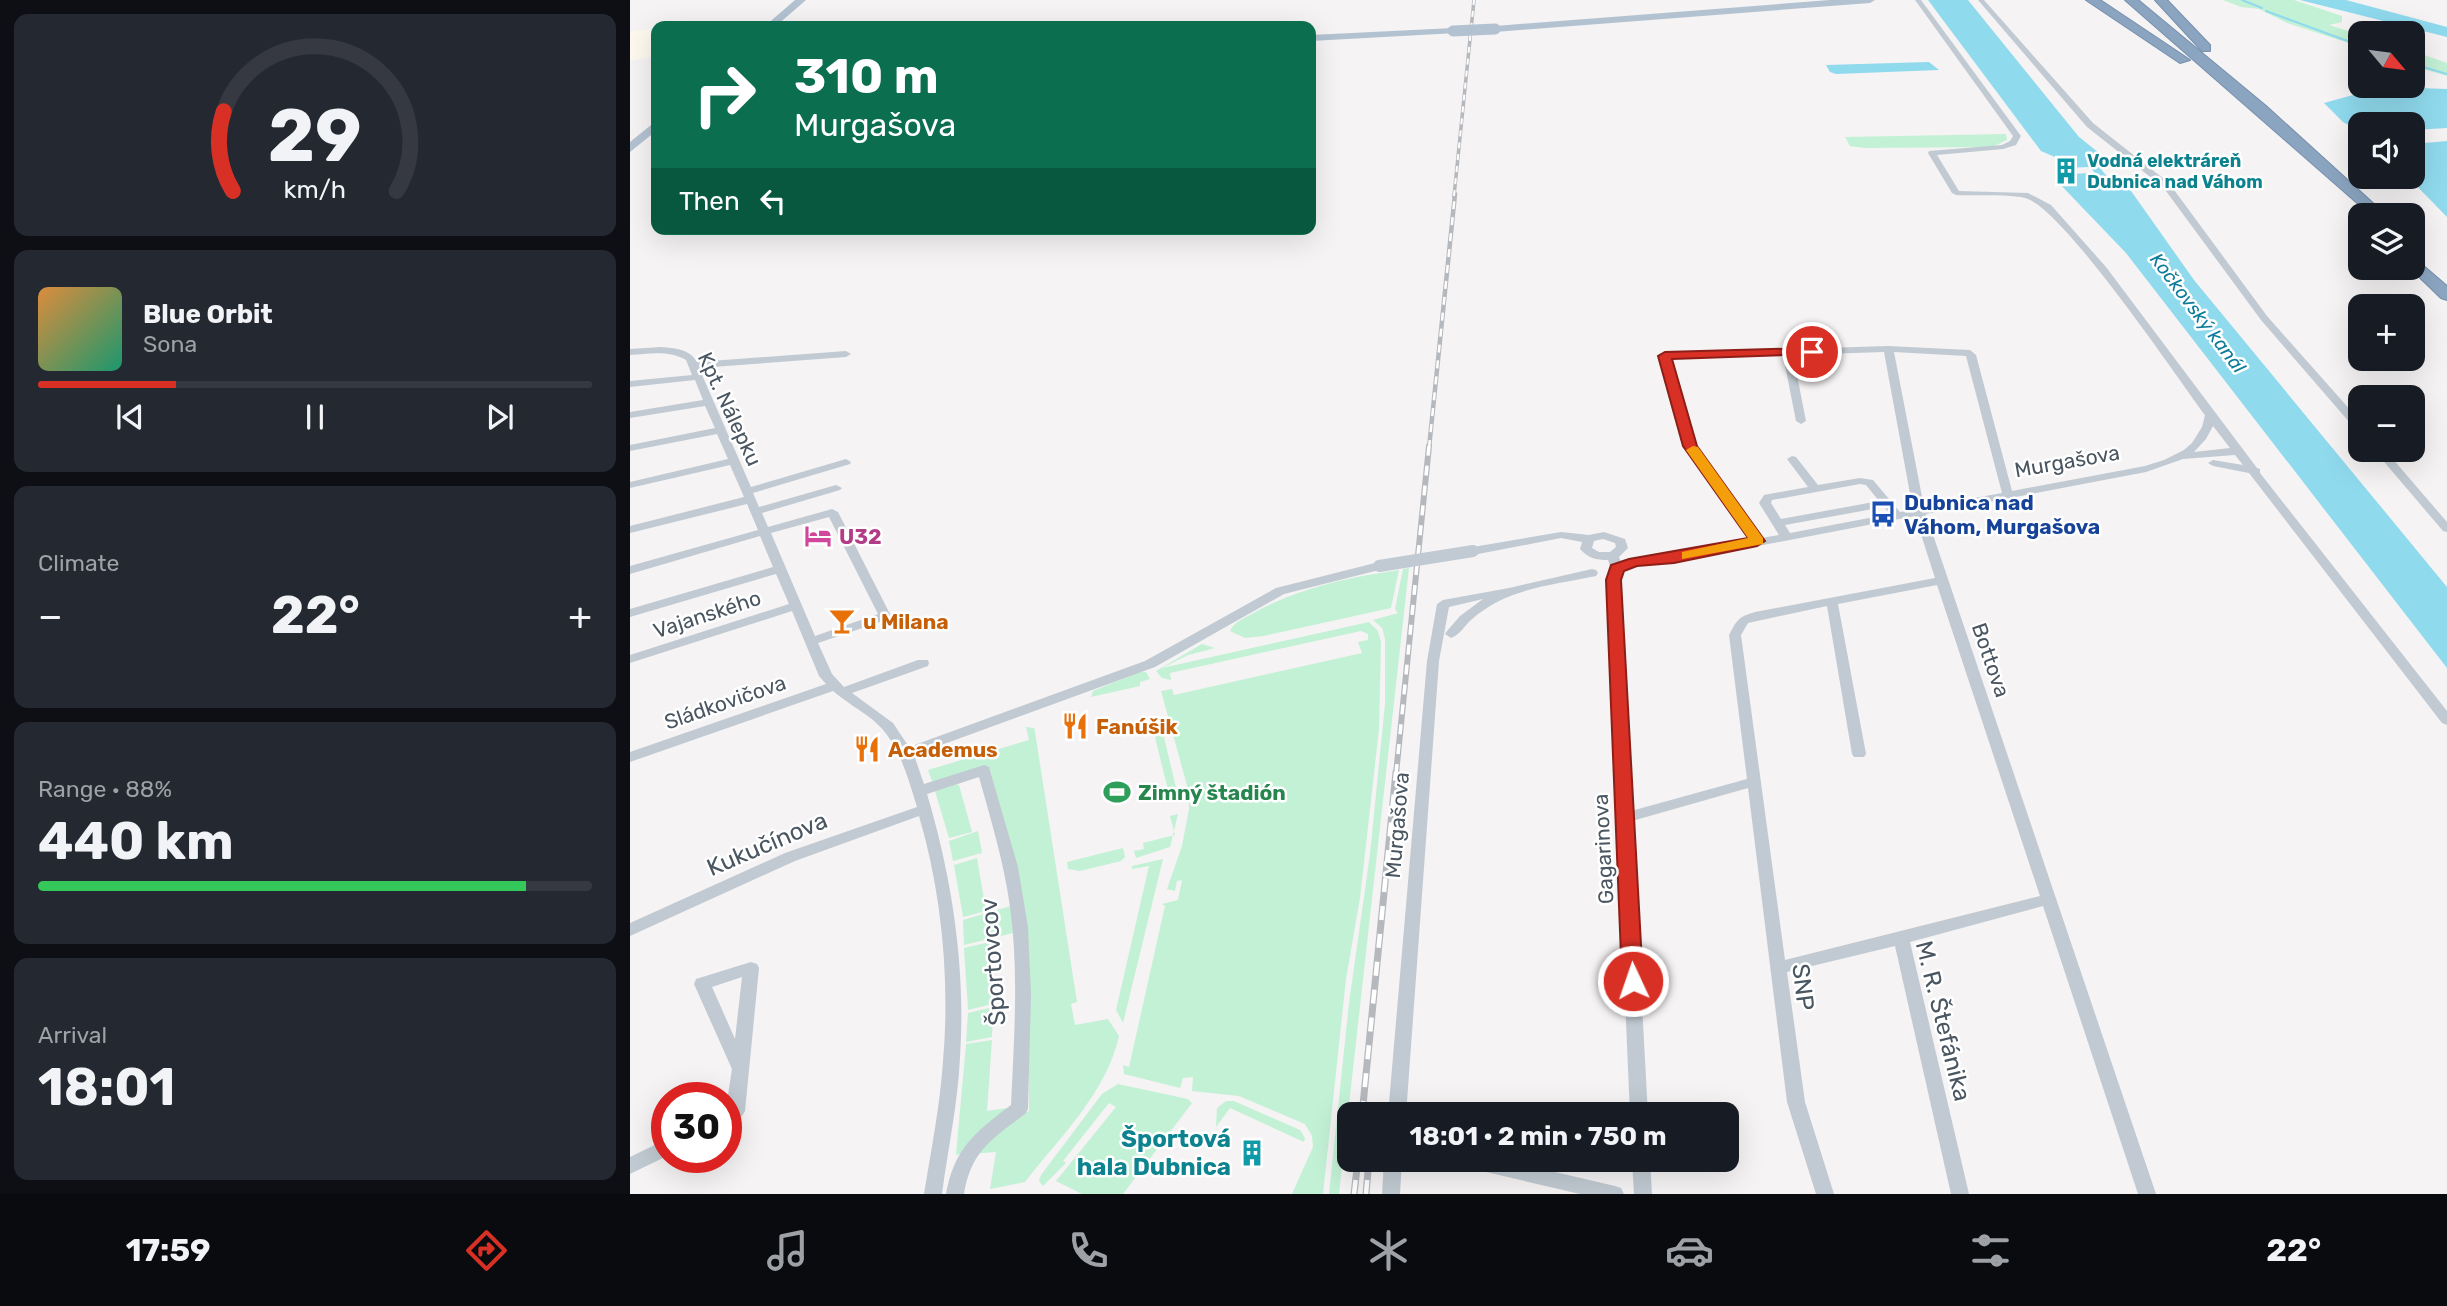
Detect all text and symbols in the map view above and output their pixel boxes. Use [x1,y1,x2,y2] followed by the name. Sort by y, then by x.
[2348,21,2426,98] north arrow
[2348,21,2425,462] map controls
[794,47,939,105] text: 310 m
[679,49,770,140] icon: right
[268,93,362,179] text: 29
[794,106,956,144] text: Murgašova
[2348,112,2425,189] button: sound
[2087,150,2263,193] place label: Vodná elektráreň Dubnica nad Váhom
[2051,156,2081,186] building icon: Vodná elektráreň Dubnica nad Váhom
[284,175,346,204] text: km/h
[754,182,792,220] icon: left
[679,186,740,217] text: Then
[2348,203,2425,280] button: layers
[2145,248,2251,378] water label: Kočkovský kanál
[2348,294,2425,371] button: +
[143,299,273,330] text: Blue Orbit
[1782,322,1842,382] pin
[143,330,197,358] text: Sona
[1793,333,1831,371] icon: arrive
[693,348,767,470] street label: Kpt. Nálepku
[2348,385,2425,462] button: −
[111,398,149,436] icon: previous
[296,398,334,436] icon: pause
[481,398,519,436] icon: next
[2012,439,2122,483] street label: Murgašova
[1904,490,2100,539] place label: Dubnica nad Váhom, Murgašova
[1868,499,1898,529] bus stop icon: Dubnica nad Váhom, Murgašova
[803,521,833,551] hotel icon: U32
[839,524,882,549] place label: U32
[38,549,119,577] text: Climate
[271,584,360,646] text: 22°
[650,585,764,643] street label: Vajanského
[38,593,63,639] text: −
[568,593,592,639] text: +
[827,606,857,636] bar icon: u Milana
[863,609,949,634] place label: u Milana
[1967,620,2015,700] street label: Bottova
[661,670,789,734] street label: Sládkovičova
[1060,711,1090,741] restaurant icon: Fanúšik
[1096,714,1179,739] place label: Fanúšik
[852,734,882,764] restaurant icon: Academus
[888,737,998,762] place label: Academus
[1380,771,1414,879] street label: Murgašova
[38,775,172,803] text: Range · 88%
[1102,777,1132,807] sports icon: Zimný štadión
[1138,780,1286,805] place label: Zimný štadión
[1588,793,1618,905] street label: Gagarinova
[703,806,831,882] street label: Kukučínova
[38,810,234,872] text: 440 km
[975,897,1011,1027] street label: Športovcov
[1910,938,1976,1104] street label: M. R. Štefánika
[1596,944,1670,1018] position arrow
[1786,962,1820,1012] street label: SNP
[38,1021,107,1049] text: Arrival
[38,1056,175,1118] text: 18:01
[651,1082,742,1173] speed limit sign: 30
[1409,1121,1667,1152] text: 18:01 · 2 min · 750 m
[1077,1124,1231,1181] place label: Športová hala Dubnica
[1237,1138,1267,1168] building icon: Športová hala Dubnica
[462,1226,511,1275] icon: directions
[763,1226,812,1275] icon: music
[1064,1226,1113,1275] icon: phone
[1364,1226,1413,1275] icon: climate
[1665,1226,1714,1275] icon: car
[1966,1226,2015,1275] icon: filters
[126,1231,211,1269] text: 17:59
[2266,1231,2321,1269] text: 22°

